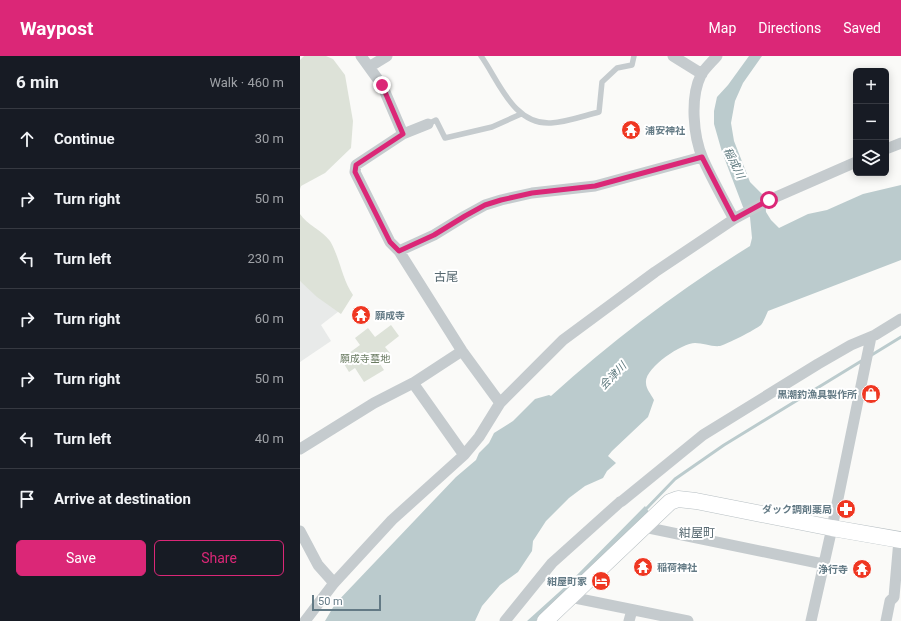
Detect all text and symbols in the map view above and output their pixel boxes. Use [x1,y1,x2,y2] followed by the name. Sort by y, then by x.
[20,17,94,40] text: Waypost
[709,20,736,36] text: Map
[758,20,821,36] text: Directions
[843,20,881,36] text: Saved
[853,68,889,176] map controls
[853,68,889,104] button: +
[16,72,59,92] text: 6 min
[209,75,284,90] text: Walk · 460 m
[373,76,391,94] route end
[853,104,889,140] button: −
[620,119,642,141] temple icon: 浦安神社
[645,125,686,136] place label: 浦安神社
[16,128,38,150] icon: ahead
[54,130,115,148] text: Continue
[255,131,284,146] text: 30 m
[853,140,889,176] button: layers
[721,145,748,182] water label: 稲成川
[16,188,38,210] icon: right
[54,190,120,208] text: Turn right
[255,191,284,206] text: 50 m
[760,191,778,209] route start
[16,248,38,270] icon: left
[54,250,111,268] text: Turn left
[247,251,284,266] text: 230 m
[434,270,458,284] district label: 古尾
[350,304,372,326] temple icon: 願成寺
[16,308,38,330] icon: right
[54,310,120,328] text: Turn right
[375,310,405,321] place label: 願成寺
[255,311,284,326] text: 60 m
[340,353,391,364] park label: 願成寺墓地
[597,359,630,392] water label: 会津川
[16,368,38,390] icon: right
[54,370,120,388] text: Turn right
[255,371,284,386] text: 50 m
[860,383,882,405] shop icon: 黒潮釣漁具製作所
[777,389,857,400] place label: 黒潮釣漁具製作所
[16,428,38,450] icon: left
[54,430,111,448] text: Turn left
[255,431,284,446] text: 40 m
[16,488,38,510] icon: arrive
[54,490,191,508] text: Arrive at destination
[835,498,857,520] pharmacy icon: ダック調剤薬局
[762,504,832,515] place label: ダック調剤薬局
[679,526,715,540] district label: 紺屋町
[16,540,146,576] button: Save
[154,540,284,576] button: Share
[632,556,654,578] temple icon: 稲荷神社
[851,558,873,580] temple icon: 浄行寺
[657,562,698,573] place label: 稲荷神社
[818,564,848,575] place label: 浄行寺
[590,570,612,592] hotel icon: 紺屋町家
[547,576,587,587] place label: 紺屋町家
[312,593,381,612] scale bar
[318,595,343,608] text: 50 m

